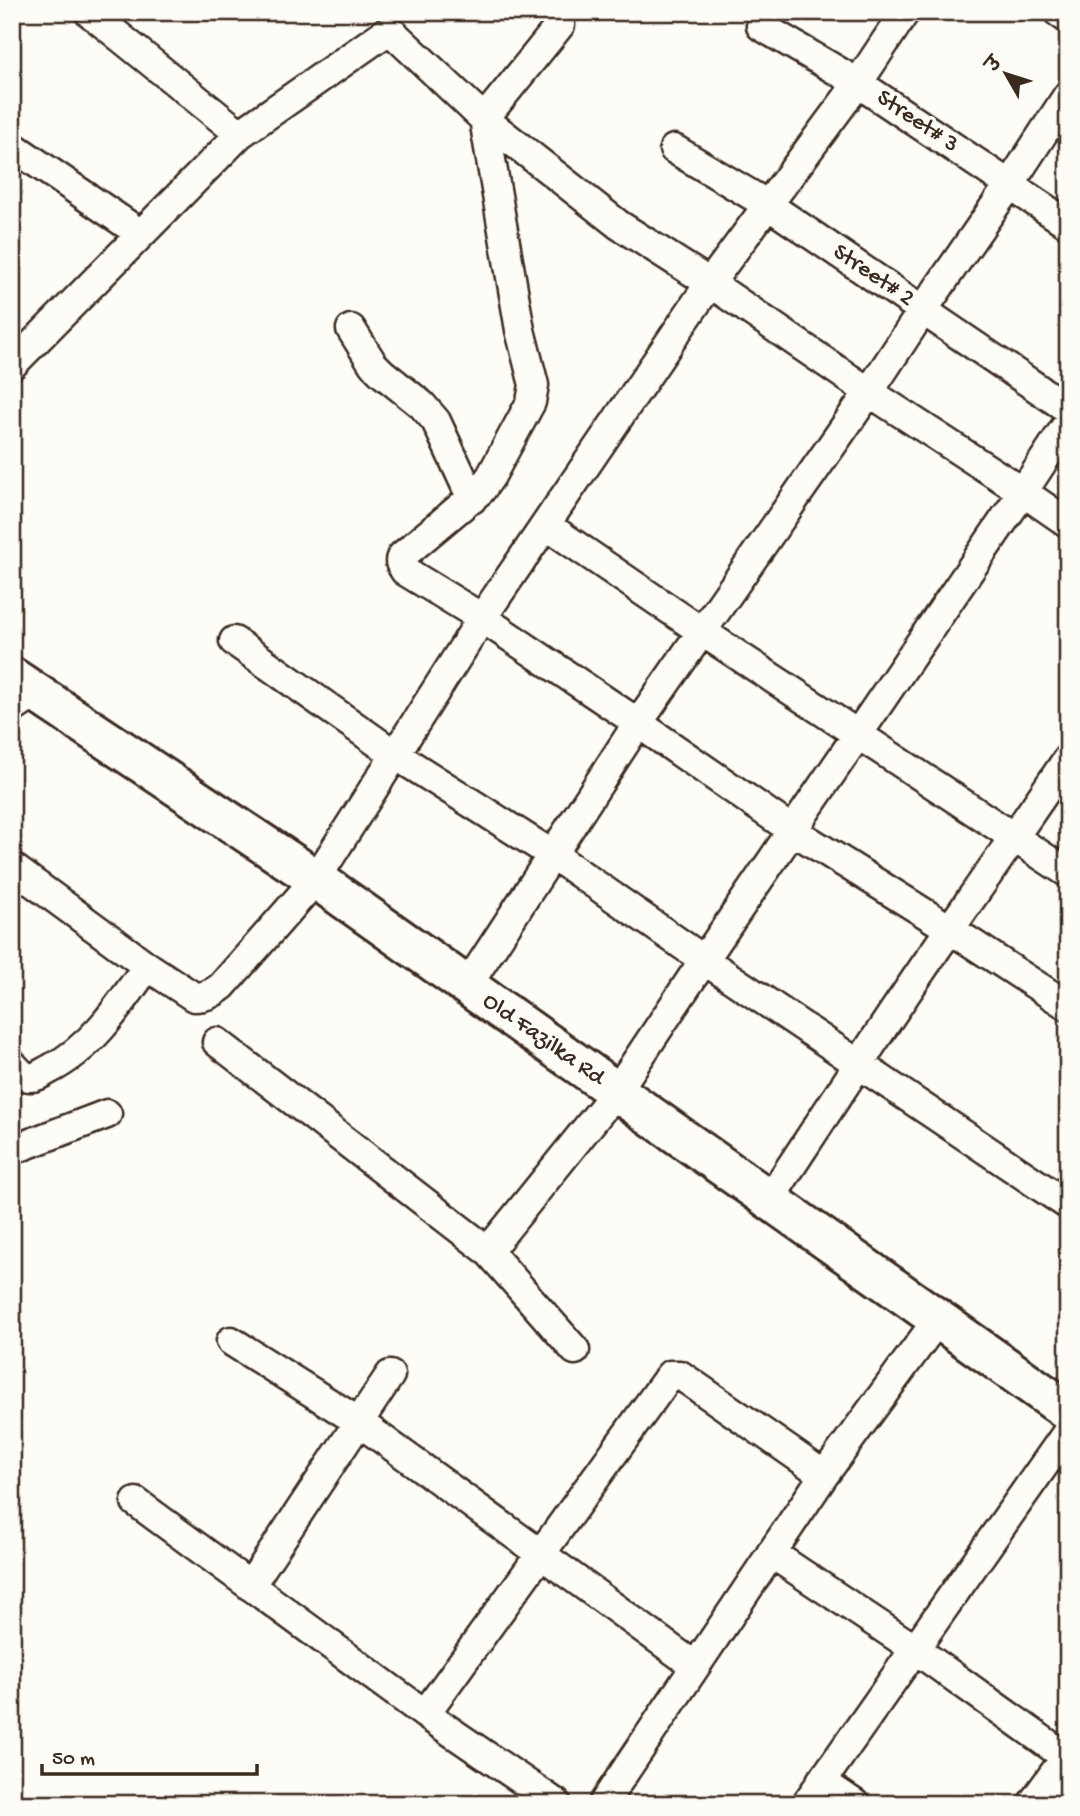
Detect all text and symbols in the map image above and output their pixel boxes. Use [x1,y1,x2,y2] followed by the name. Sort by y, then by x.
[972,38,1042,108] north arrow
[981,52,1010,79] text: उ
[870,84,964,160] street label: Street# 3
[827,238,920,314] street label: Street# 2
[476,987,611,1094] street label: Old Fazilka Rd
[42,1732,257,1776] scale bar
[52,1748,95,1773] text: 50 m

